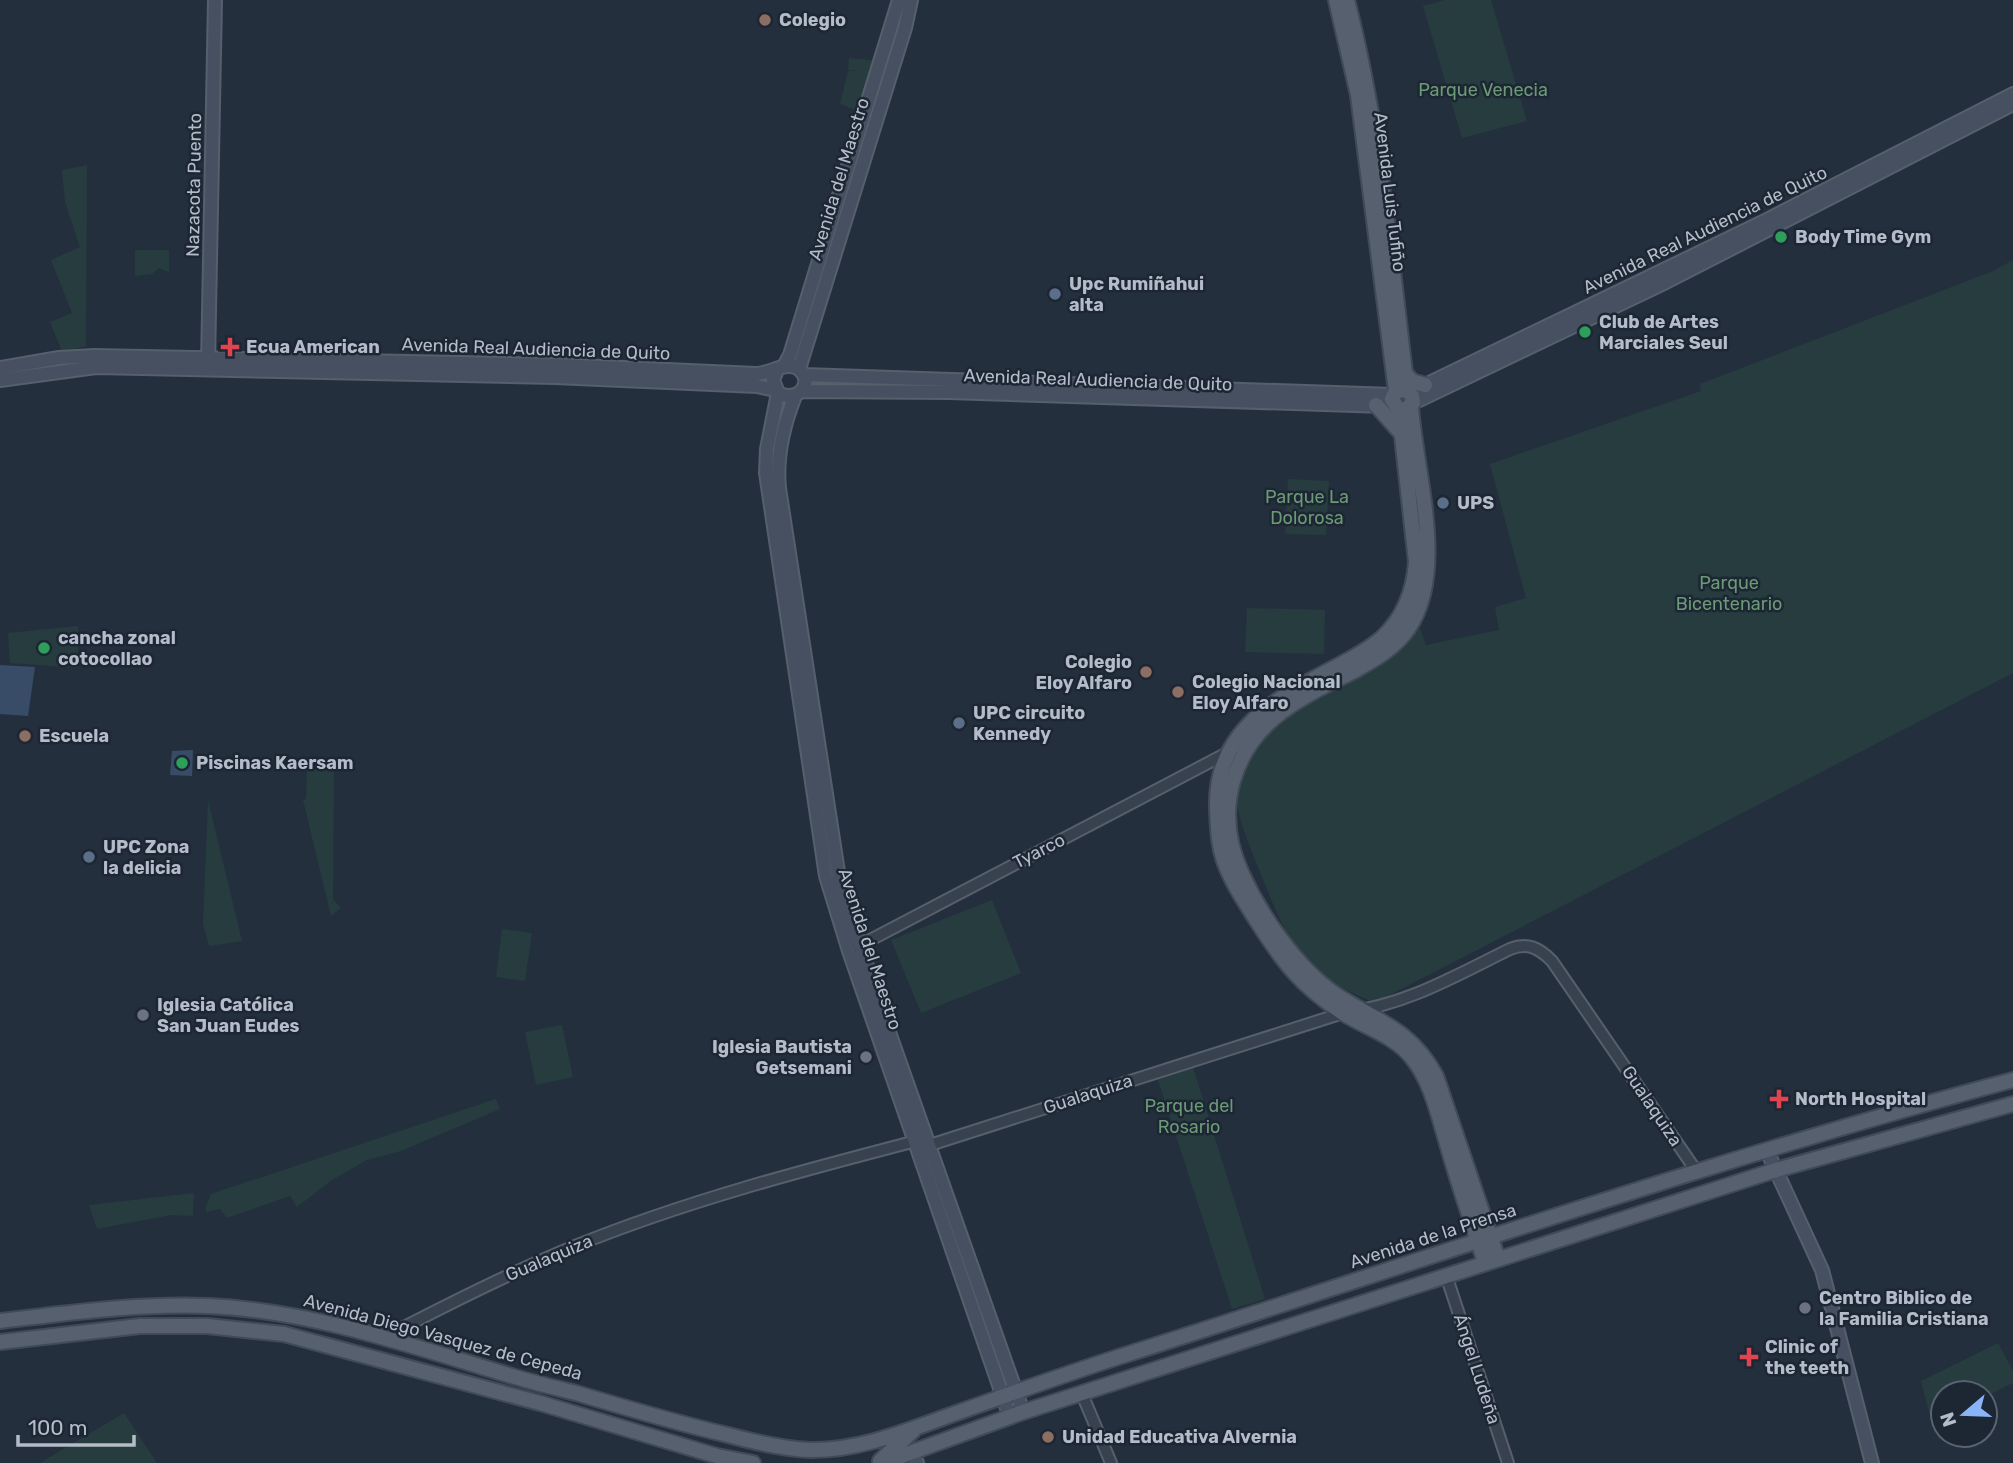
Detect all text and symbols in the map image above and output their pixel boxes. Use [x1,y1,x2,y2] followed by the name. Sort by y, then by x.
[779,9,846,31] place label: Colegio
[757,12,773,28] marker: Colegio
[1418,79,1548,101] park label: Parque Venecia
[804,95,874,263] street label: Avenida del Maestro
[1369,111,1411,273] street label: Avenida Luis Tufiño
[182,113,206,257] street label: Nazacota Puento
[1579,161,1831,299] street label: Avenida Real Audiencia de Quito
[1795,226,1931,248] place label: Body Time Gym
[1773,229,1789,245] marker: Body Time Gym
[1069,273,1204,316] place label: Upc Rumiñahui alta
[1047,286,1063,302] marker: Upc Rumiñahui alta
[1599,311,1728,354] place label: Club de Artes Marciales Seul
[1577,324,1593,340] marker: Club de Artes Marciales Seul
[401,333,671,365] street label: Avenida Real Audiencia de Quito
[246,336,380,358] place label: Ecua American
[220,337,240,357] marker: Ecua American
[963,364,1233,396] street label: Avenida Real Audiencia de Quito
[1265,486,1349,529] park label: Parque La Dolorosa
[1457,492,1494,514] place label: UPS
[1435,495,1451,511] marker: UPS
[1676,572,1782,615] park label: Parque Bicentenario
[58,627,176,670] place label: cancha zonal cotocollao
[36,640,52,656] marker: cancha zonal cotocollao
[1036,651,1132,694] place label: Colegio Eloy Alfaro
[1138,664,1154,680] marker: Colegio Eloy Alfaro
[1192,671,1341,714] place label: Colegio Nacional Eloy Alfaro
[1170,684,1186,700] marker: Colegio Nacional Eloy Alfaro
[973,702,1085,745] place label: UPC circuito Kennedy
[951,715,967,731] marker: UPC circuito Kennedy
[39,725,109,747] place label: Escuela
[17,728,33,744] marker: Escuela
[196,752,353,774] place label: Piscinas Kaersam
[174,755,190,771] marker: Piscinas Kaersam
[1009,829,1069,873] street label: Tyarco
[103,836,189,879] place label: UPC Zona la delicia
[81,849,97,865] marker: UPC Zona la delicia
[833,865,907,1033] street label: Avenida del Maestro
[157,994,300,1037] place label: Iglesia Católica San Juan Eudes
[135,1007,151,1023] marker: Iglesia Católica San Juan Eudes
[712,1036,852,1079] place label: Iglesia Bautista Getsemani
[858,1049,874,1065] marker: Iglesia Bautista Getsemani
[1617,1062,1687,1150] street label: Gualaquiza
[1041,1069,1135,1119] street label: Gualaquiza
[1795,1088,1926,1110] place label: North Hospital
[1769,1089,1789,1109] marker: North Hospital
[1144,1095,1234,1138] park label: Parque del Rosario
[1347,1199,1519,1273] street label: Avenida de la Prensa
[502,1230,596,1286] street label: Gualaquiza
[1819,1287,1989,1330] place label: Centro Biblico de la Familia Cristiana
[301,1289,585,1385] street label: Avenida Diego Vasquez de Cepeda
[1797,1300,1813,1316] marker: Centro Biblico de la Familia Cristiana
[1449,1311,1505,1427] street label: Ángel Ludeña
[1765,1336,1849,1379] place label: Clinic of the teeth
[1739,1347,1759,1367] marker: Clinic of the teeth
[1929,1379,1999,1449] north arrow
[18,1404,133,1448] scale bar
[1935,1409,1961,1430] text: N
[28,1415,87,1440] text: 100 m
[1062,1426,1297,1448] place label: Unidad Educativa Alvernia
[1040,1429,1056,1445] marker: Unidad Educativa Alvernia

